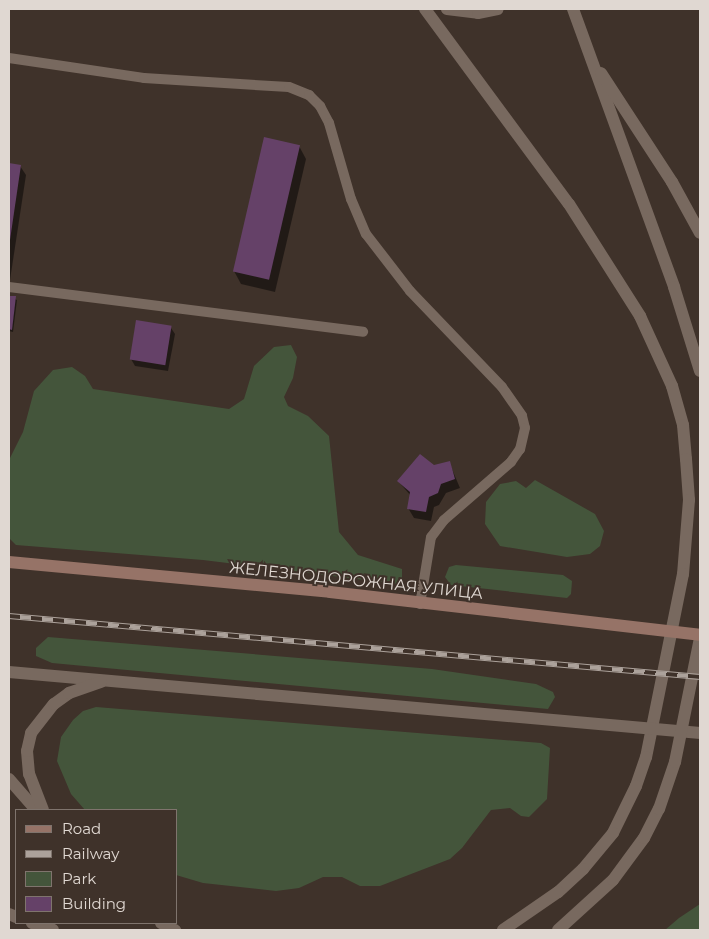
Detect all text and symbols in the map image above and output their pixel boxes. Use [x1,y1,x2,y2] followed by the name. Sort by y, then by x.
[228,558,484,604] street label: ЖЕЛЕЗНОДОРОЖНАЯ УЛИЦА
[15,809,178,924] legend
[62,819,101,838] text: Road
[62,844,119,863] text: Railway
[62,869,96,888] text: Park
[62,894,126,913] text: Building

